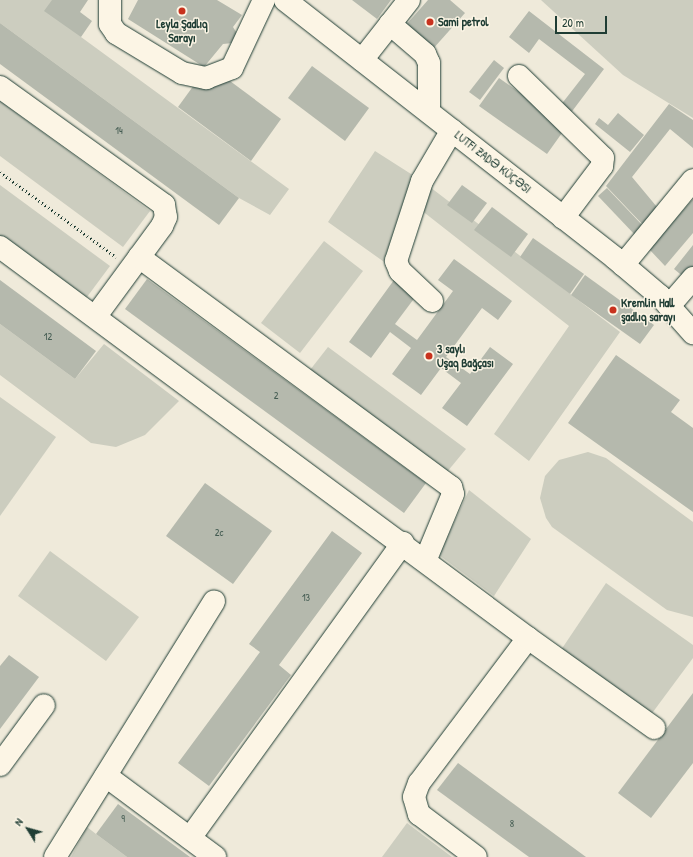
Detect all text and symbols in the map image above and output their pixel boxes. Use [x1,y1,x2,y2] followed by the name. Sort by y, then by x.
[177,6,187,16] marker: Leyla Şadlıq Sarayı
[557,8,609,34] scale bar
[562,14,584,31] text: 20 m
[438,15,489,29] place label: Sami petrol
[156,17,208,45] place label: Leyla Şadlıq Sarayı
[425,17,435,27] marker: Sami petrol
[115,125,123,137] house number: 14
[452,128,534,196] street label: LUTFI ZADƏ KÜÇƏSI
[621,296,676,324] place label: Kremlin Hall şadlıq sarayı
[608,305,618,315] marker: Kremlin Hall şadlıq sarayı
[44,331,52,343] house number: 12
[437,342,494,370] place label: 3 saylı Uşaq Bağçası
[424,351,434,361] marker: 3 saylı Uşaq Bağçası
[274,390,278,402] house number: 2
[215,527,223,539] house number: 2c
[302,592,310,604] house number: 13
[8,809,48,849] north arrow
[121,813,125,825] house number: 9
[11,815,26,828] text: N
[510,818,514,830] house number: 8

